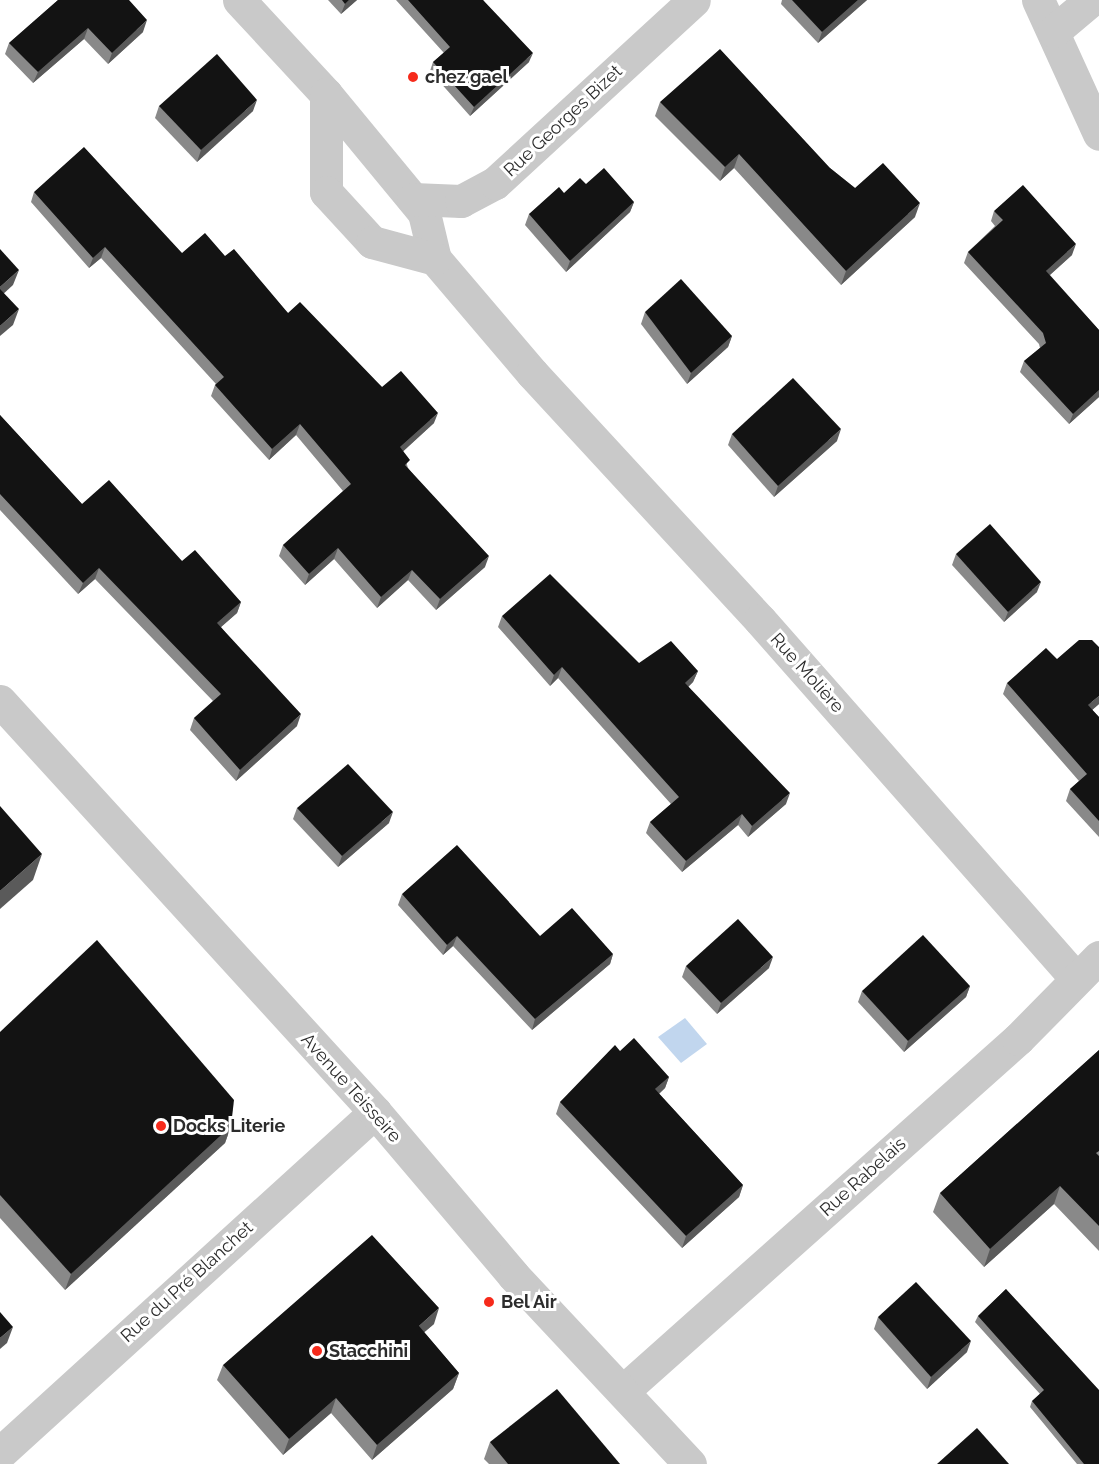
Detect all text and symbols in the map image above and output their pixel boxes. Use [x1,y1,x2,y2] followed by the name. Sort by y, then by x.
[499,61,627,181] street label: Rue Georges Bizet
[425,66,508,88] place label: chez gael
[406,70,420,84] marker: chez gael
[766,629,848,717] street label: Rue Molière
[296,1029,406,1147] street label: Avenue Teisseire
[173,1115,285,1137] place label: Docks Literie
[154,1119,168,1133] marker: Docks Literie
[816,1133,910,1221] street label: Rue Rabelais
[116,1217,258,1347] street label: Rue du Pré Blanchet
[501,1291,558,1313] place label: Bel Air
[482,1295,496,1309] marker: Bel Air
[329,1340,408,1362] place label: Stacchini
[310,1344,324,1358] marker: Stacchini

